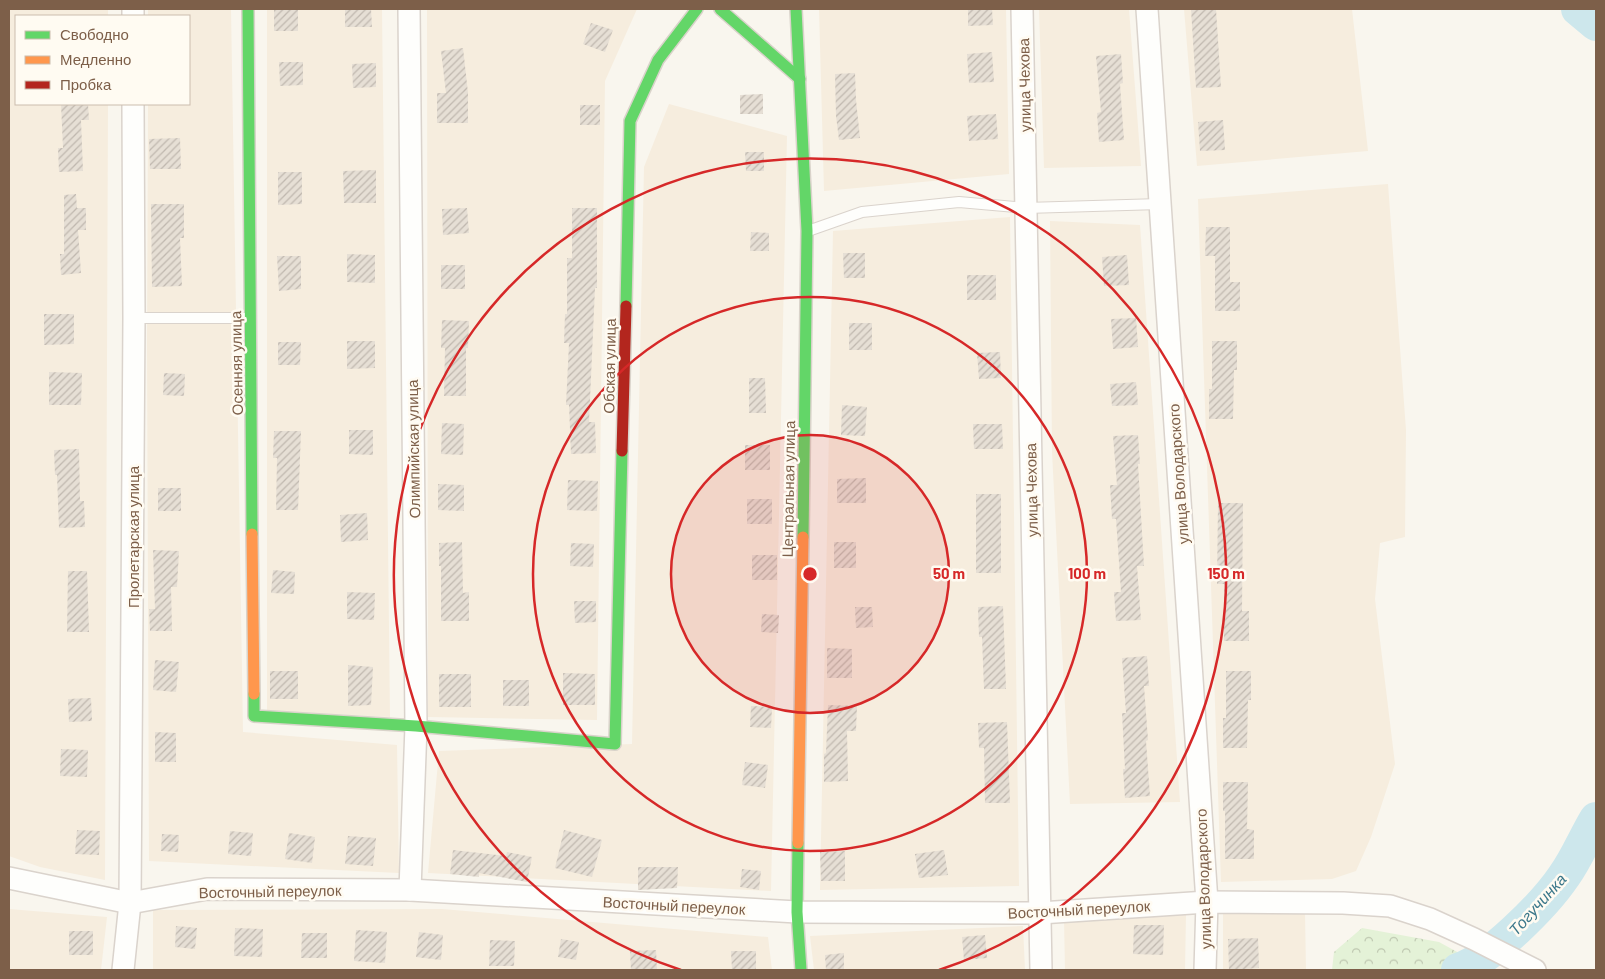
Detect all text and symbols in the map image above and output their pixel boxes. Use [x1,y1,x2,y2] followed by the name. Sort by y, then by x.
[15,15,190,105] legend
[60,25,129,43] text: Свободно
[1014,37,1034,132] street label: улица Чехова
[60,50,131,68] text: Медленно
[60,75,112,93] text: Пробка
[226,310,246,415] street label: Осенняя улица
[599,318,619,414] street label: Обская улица
[403,379,423,519] street label: Олимпийская улица
[1164,403,1192,545] street label: улица Володарского
[778,420,798,558] street label: Центральная улица
[1021,442,1041,537] street label: улица Чехова
[124,465,142,608] street label: Пролетарская улица
[933,564,965,582] text: 50 m
[1068,564,1106,582] text: 100 m
[1207,564,1245,582] text: 150 m
[801,565,819,583] centre of rings
[1192,808,1214,950] street label: улица Володарского
[1504,869,1570,939] water label: Тогучинка
[198,881,342,901] street label: Восточный переулок
[602,892,746,918] street label: Восточный переулок
[1007,896,1151,922] street label: Восточный переулок

